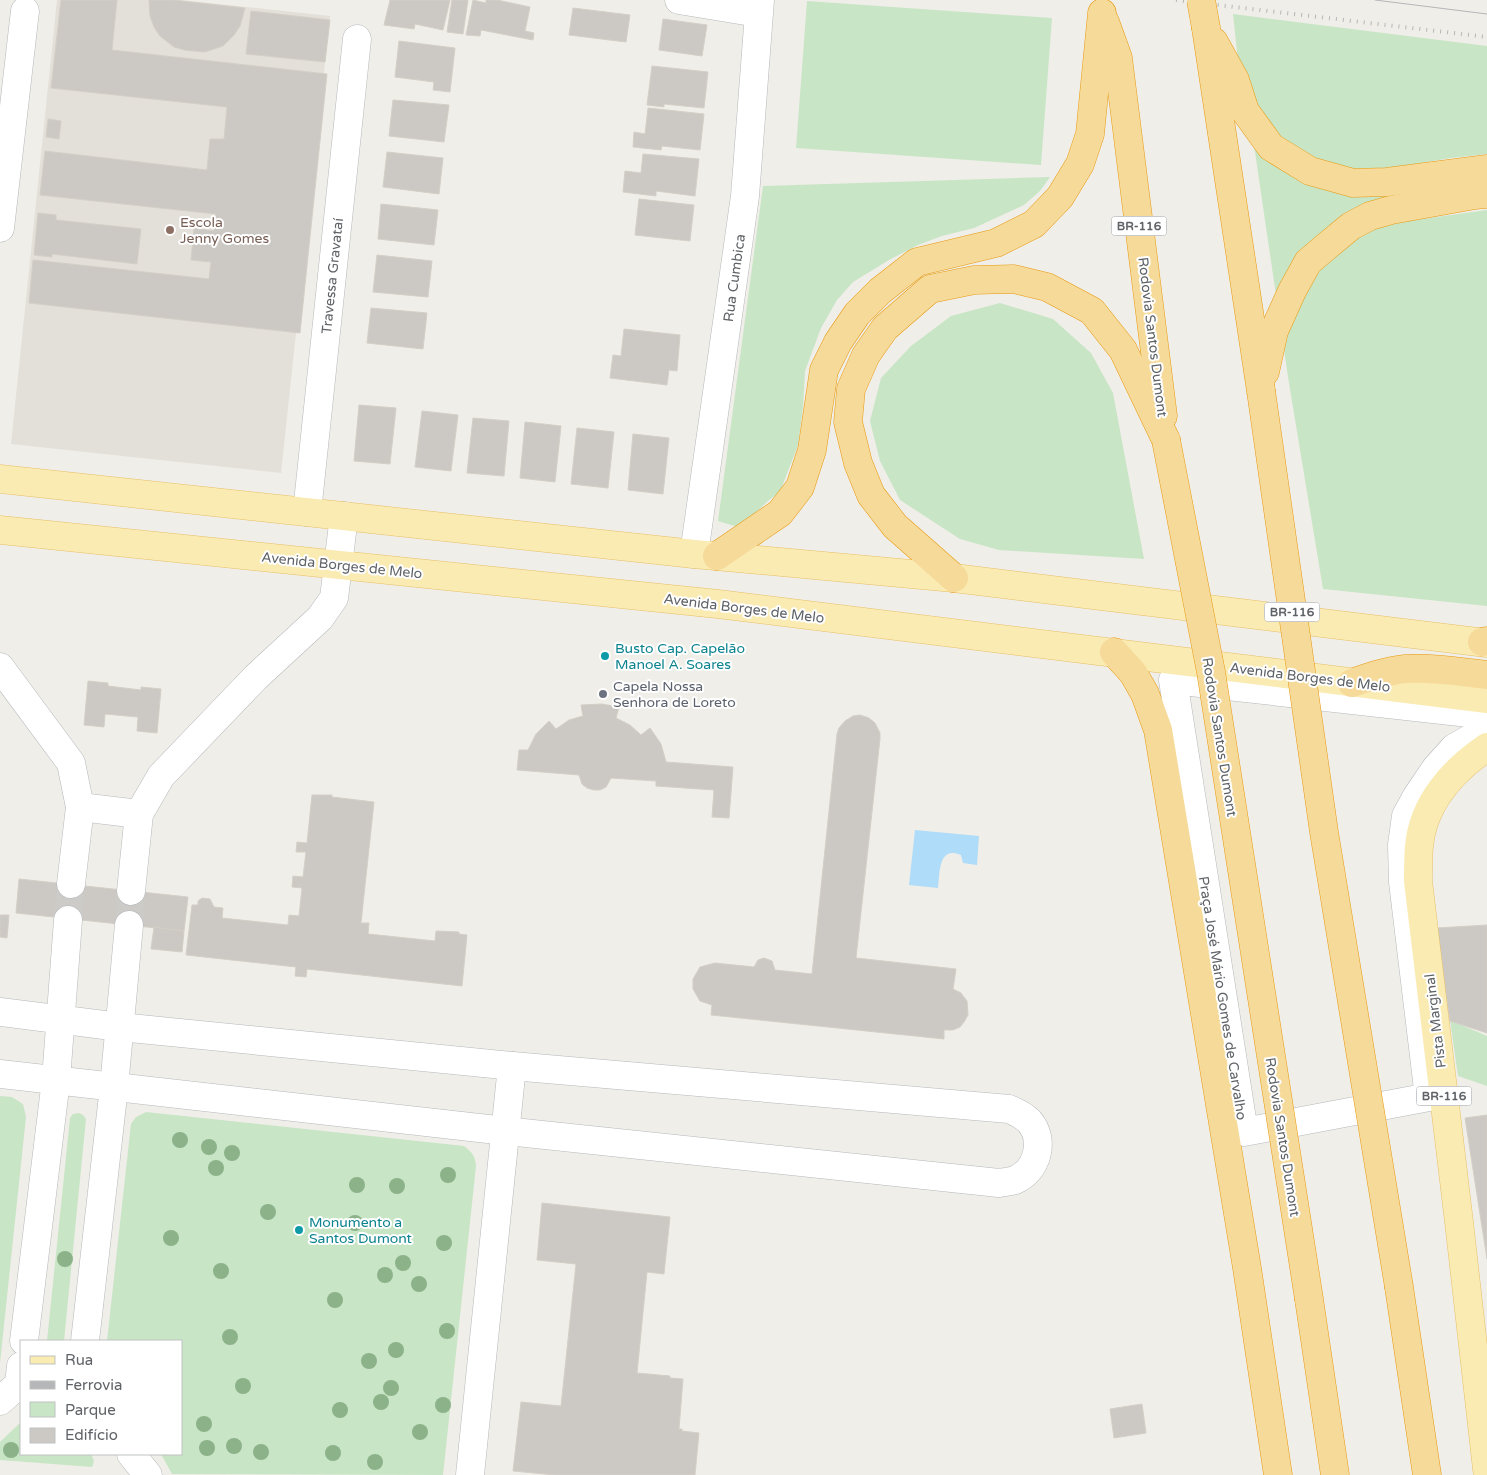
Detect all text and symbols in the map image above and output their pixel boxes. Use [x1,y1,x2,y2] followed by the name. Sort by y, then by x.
[180,214,269,247] place label: Escola Jenny Gomes
[318,217,347,335] street label: Travessa Gravataí
[1112,217,1166,236] road number: BR-116
[164,224,176,236] marker: Escola Jenny Gomes
[720,233,749,323] street label: Rua Cumbica
[1134,256,1171,419] street label: Rodovia Santos Dumont
[261,549,423,582] street label: Avenida Borges de Melo
[663,590,825,627] street label: Avenida Borges de Melo
[1264,602,1320,622] road number: BR-116
[615,640,745,673] place label: Busto Cap. Capelão Manoel A. Soares
[599,650,611,662] marker: Busto Cap. Capelão Manoel A. Soares
[1199,656,1241,819] street label: Rodovia Santos Dumont
[1229,659,1391,696] street label: Avenida Borges de Melo
[613,678,736,711] place label: Capela Nossa Senhora de Loreto
[597,688,609,700] marker: Capela Nossa Senhora de Loreto
[1195,875,1250,1121] street label: Praça José Mário Gomes de Carvalho
[1421,973,1450,1069] street label: Pista Marginal
[1262,1056,1304,1219] street label: Rodovia Santos Dumont
[1416,1086,1472,1106] road number: BR-116
[309,1214,413,1247] place label: Monumento a Santos Dumont
[293,1224,305,1236] marker: Monumento a Santos Dumont
[20,1340,182,1455] legend
[65,1351,93,1369] text: Rua
[65,1376,122,1394] text: Ferrovia
[65,1401,116,1419] text: Parque
[65,1426,118,1444] text: Edifício

